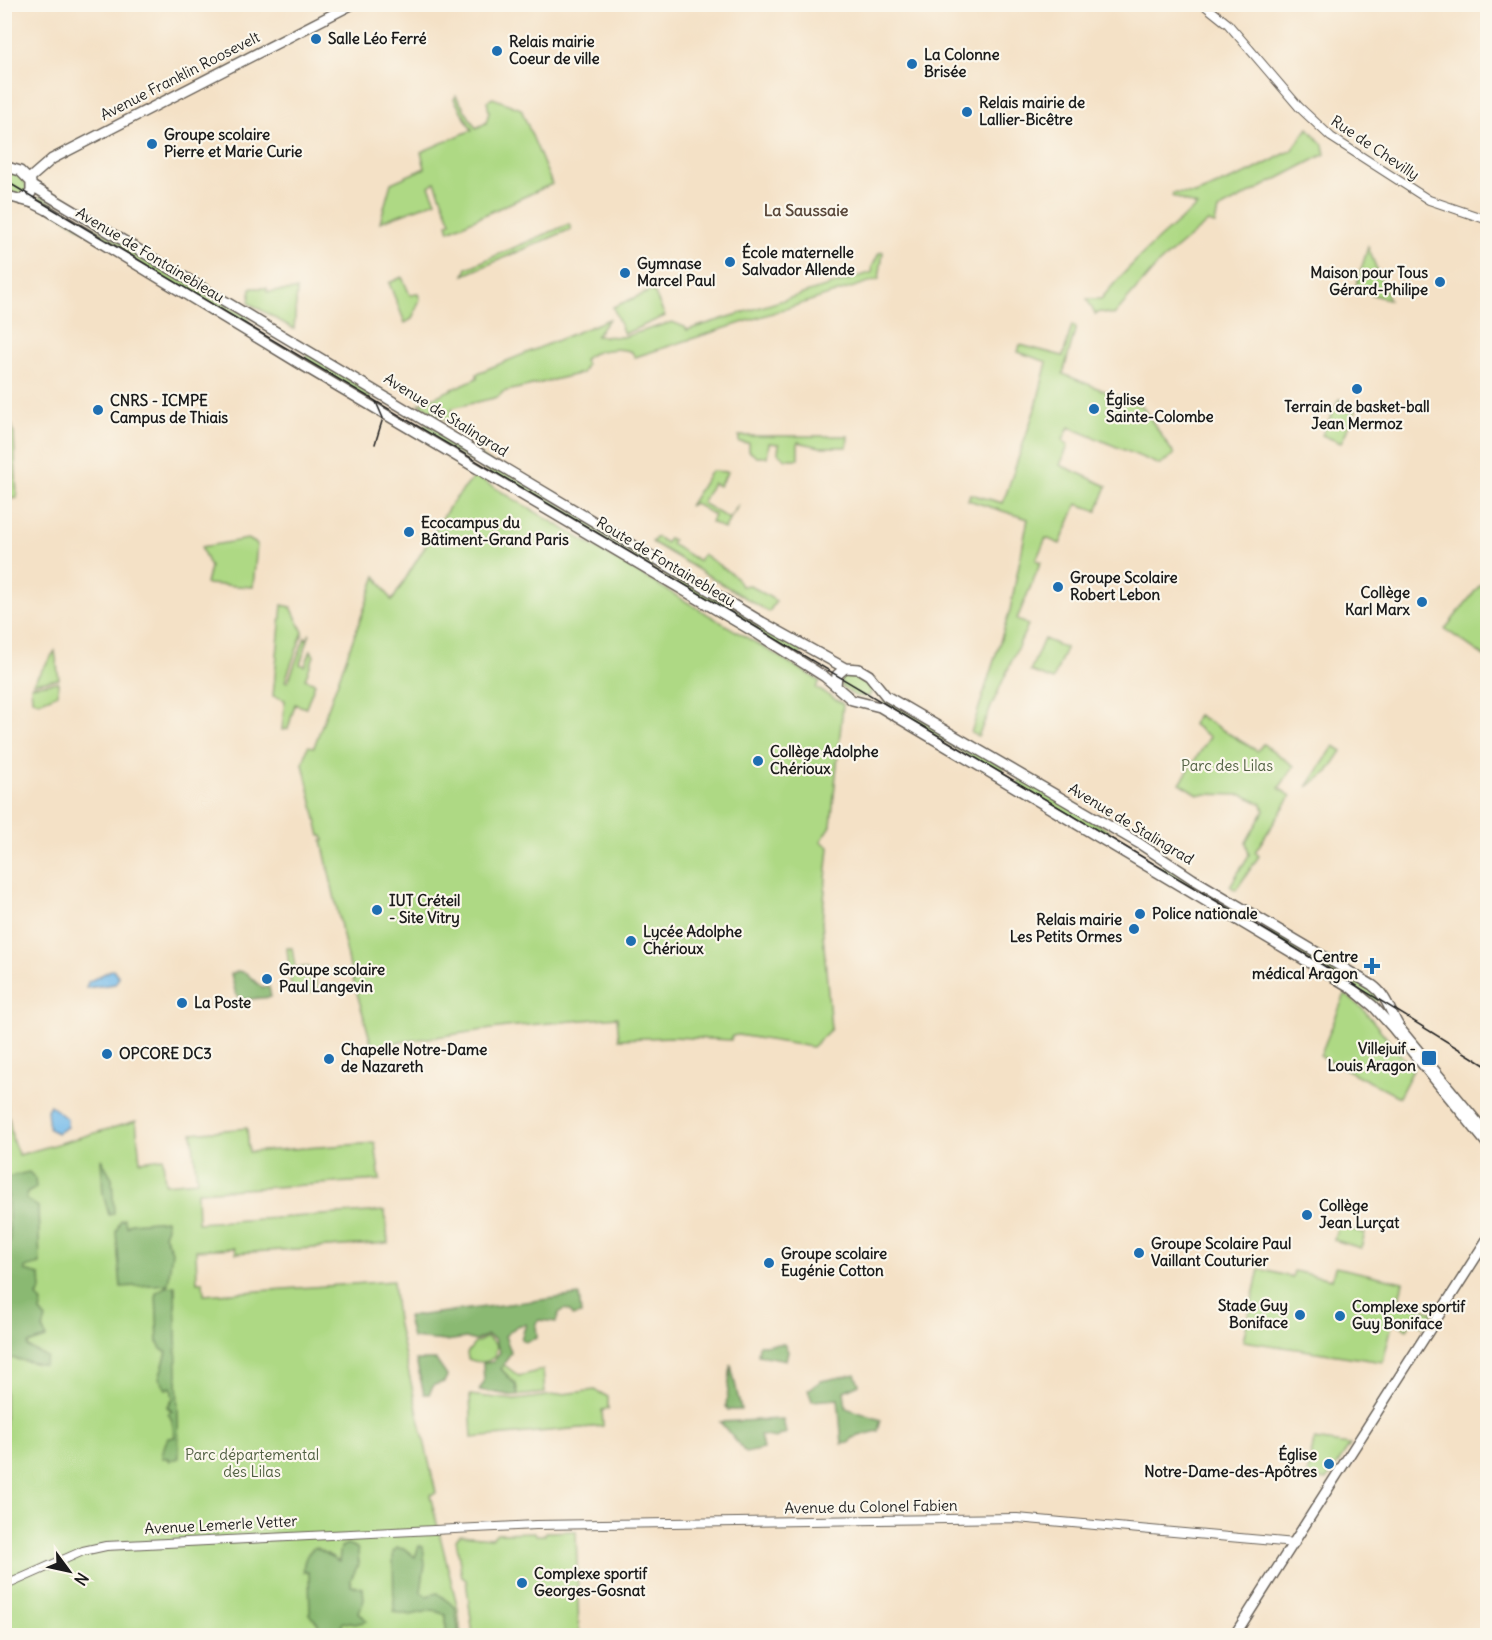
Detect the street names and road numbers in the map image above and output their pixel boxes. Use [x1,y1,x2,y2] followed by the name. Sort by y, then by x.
[97,27,263,124] street label: Avenue Franklin Roosevelt
[1327,111,1423,184] street label: Rue de Chevilly
[73,203,228,307] street label: Avenue de Fontainebleau
[381,369,512,461] street label: Avenue de Stalingrad
[593,512,740,611] street label: Route de Fontainebleau
[1065,779,1198,869] street label: Avenue de Stalingrad
[784,1495,958,1518] street label: Avenue du Colonel Fabien
[144,1511,298,1538] street label: Avenue Lemerle Vetter

